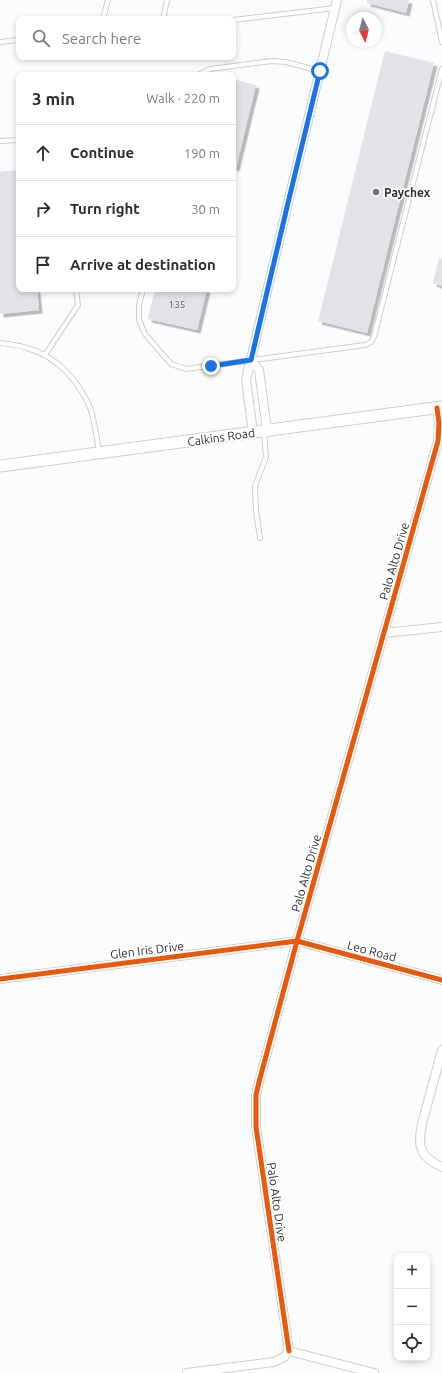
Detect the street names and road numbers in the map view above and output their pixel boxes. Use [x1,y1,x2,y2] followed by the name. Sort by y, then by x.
[186,426,256,448] street label: Calkins Road
[377,521,411,601] street label: Palo Alto Drive
[289,833,323,913] street label: Palo Alto Drive
[346,938,398,964] street label: Leo Road
[109,939,185,961] street label: Glen Iris Drive
[265,1162,289,1242] street label: Palo Alto Drive

